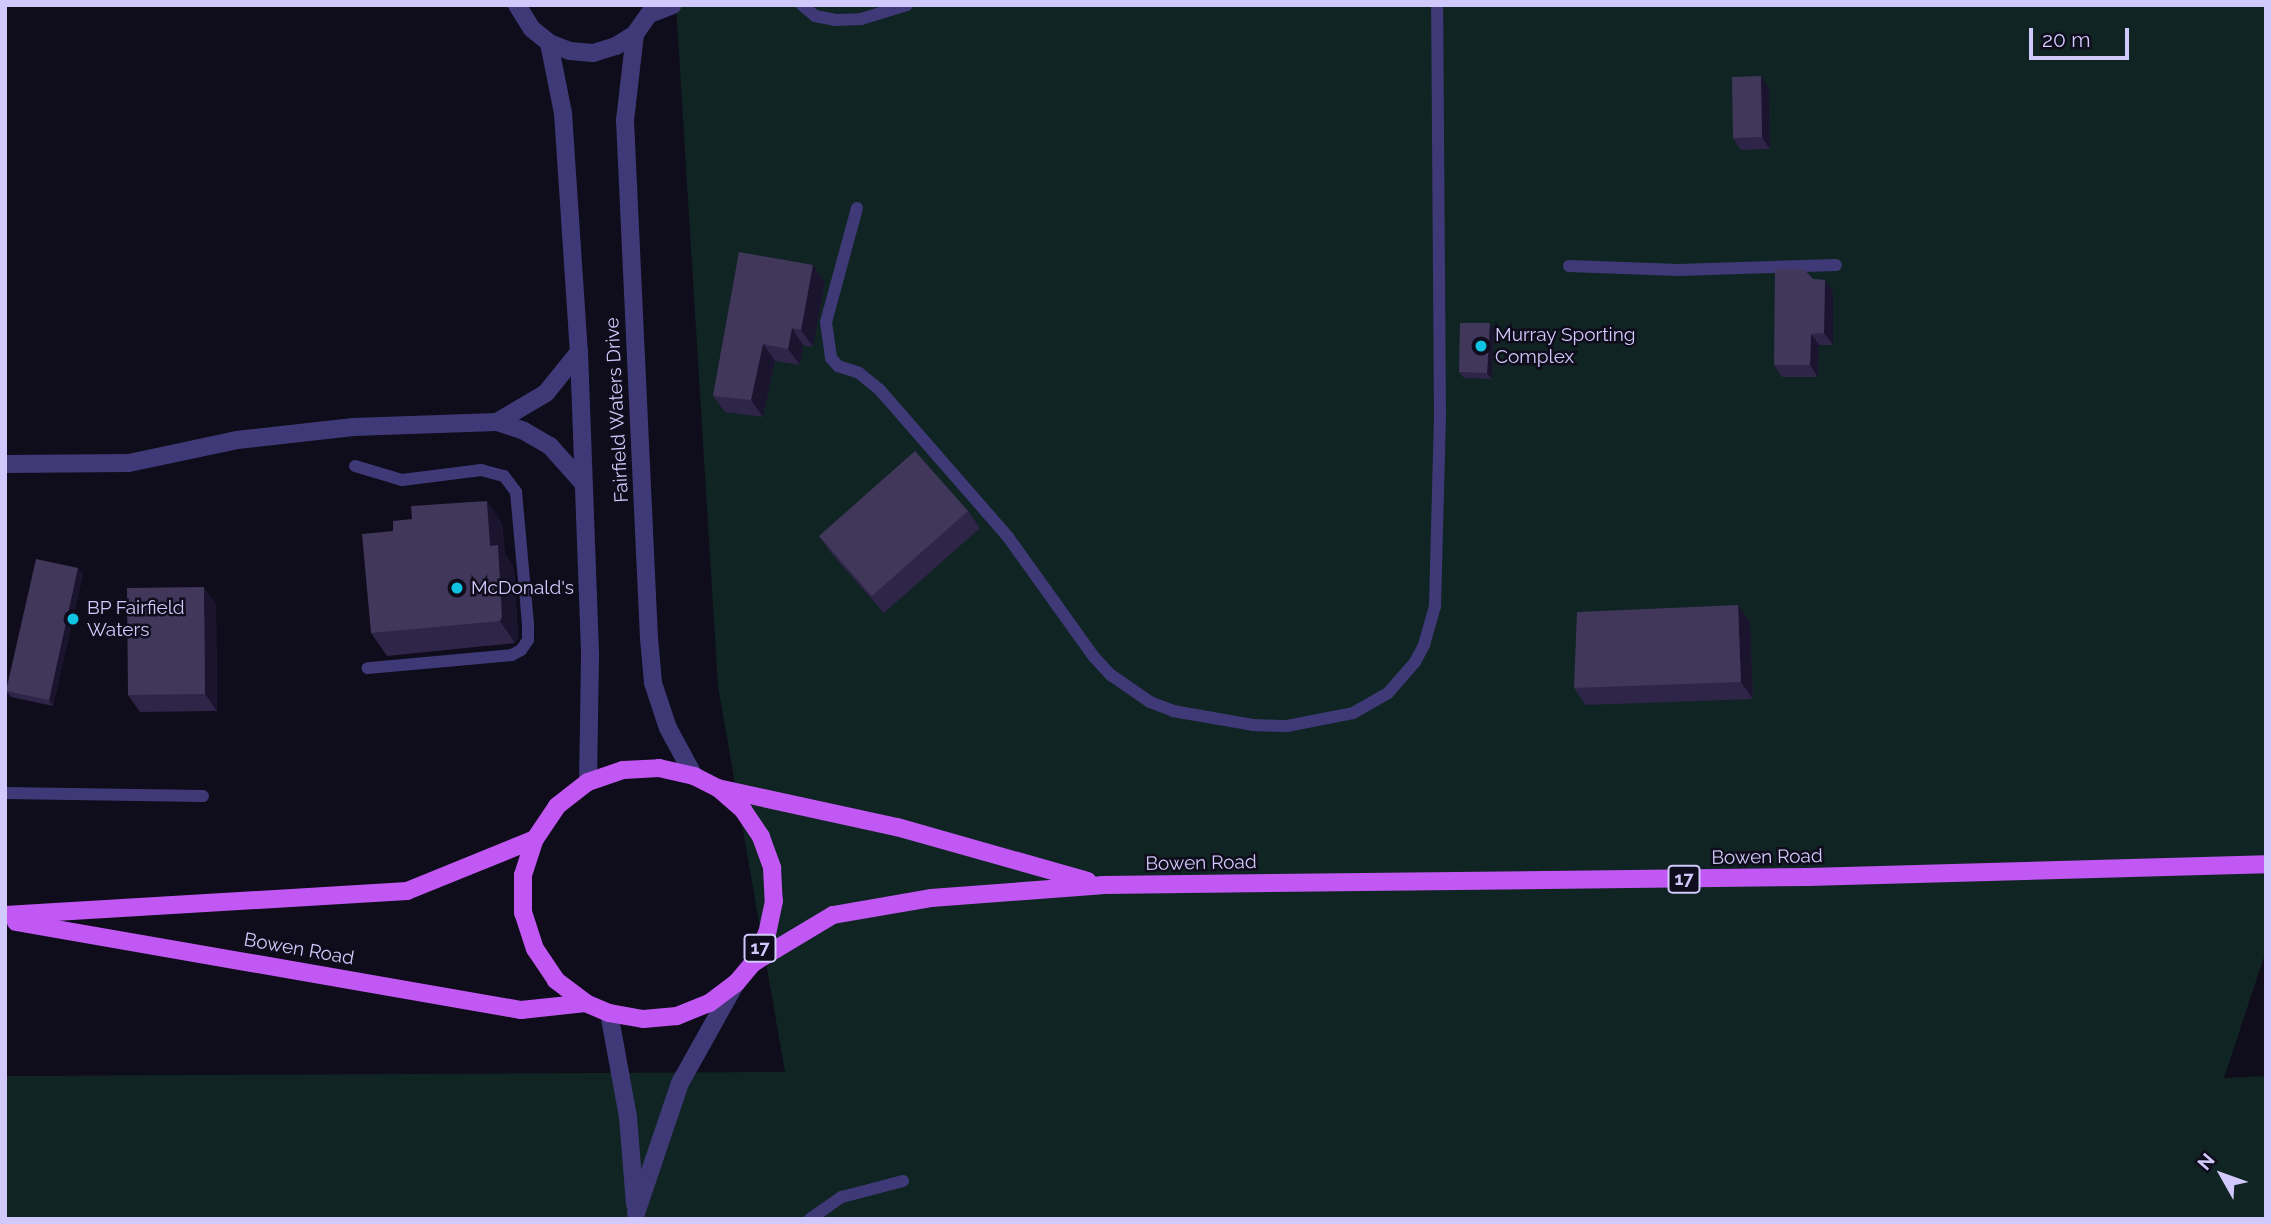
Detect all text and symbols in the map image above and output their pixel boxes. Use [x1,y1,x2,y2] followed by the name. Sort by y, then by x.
[2033,14,2133,58] scale bar
[2042,27,2090,52] text: 20 m
[601,316,633,504] street label: Fairfield Waters Drive
[1495,324,1636,368] place label: Murray Sporting Complex
[1473,338,1489,354] marker: Murray Sporting Complex
[471,577,574,599] place label: McDonald's
[449,580,465,596] marker: McDonald's
[87,597,185,641] place label: BP Fairfield Waters
[65,611,81,627] marker: BP Fairfield Waters
[1711,845,1823,869] street label: Bowen Road
[1145,851,1257,875] street label: Bowen Road
[1666,864,1702,894] road number: 17
[242,928,356,970] street label: Bowen Road
[742,933,778,962] road number: 17
[2187,1140,2257,1210] north arrow
[2193,1149,2219,1174] text: N

